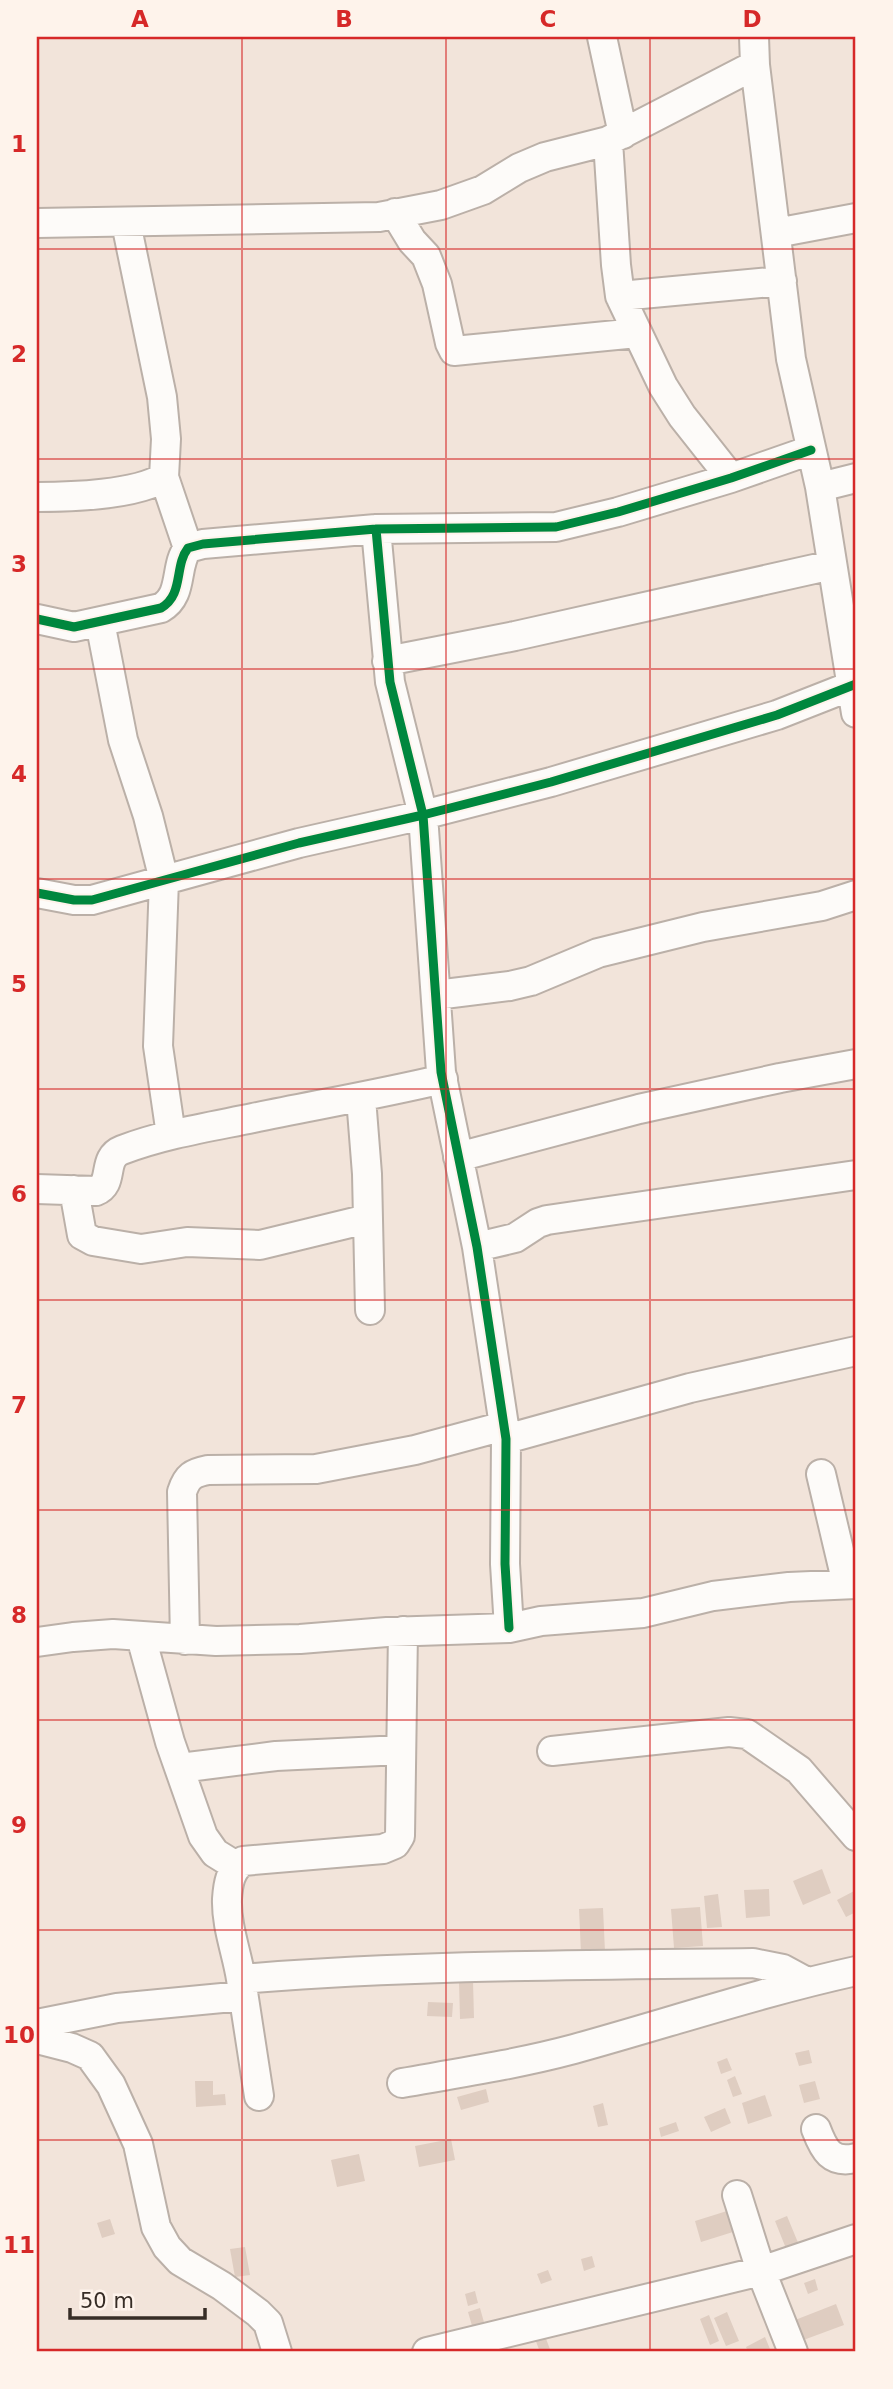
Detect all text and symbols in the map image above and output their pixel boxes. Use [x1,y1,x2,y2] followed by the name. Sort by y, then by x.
[131,6,149,32] text: A
[335,6,353,32] text: B
[540,6,556,32] text: C
[742,6,762,32] text: D
[11,131,27,157] text: 1
[11,341,27,367] text: 2
[11,551,27,577] text: 3
[11,761,27,787] text: 4
[11,971,27,997] text: 5
[11,1181,27,1207] text: 6
[11,1392,27,1418] text: 7
[11,1602,27,1628] text: 8
[11,1812,27,1838] text: 9
[3,2022,35,2048] text: 10
[3,2232,35,2258] text: 11
[70,2277,205,2321] scale bar
[80,2289,134,2313] text: 50 m

